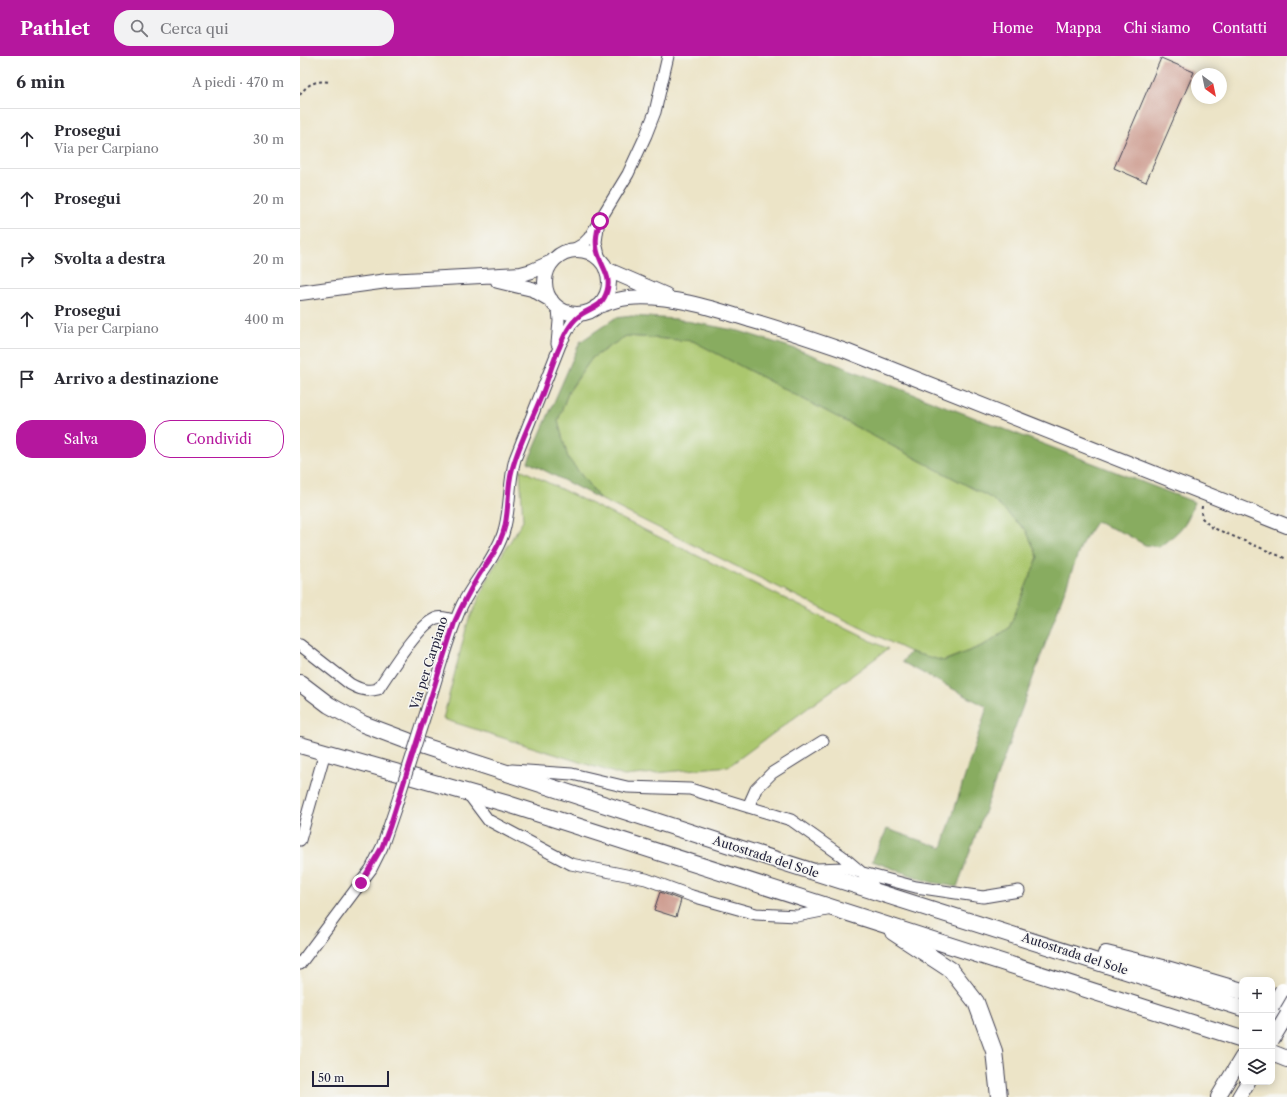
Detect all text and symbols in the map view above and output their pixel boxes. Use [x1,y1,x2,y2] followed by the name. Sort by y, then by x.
[114,10,394,46] search box
[20,17,90,40] text: Pathlet
[128,17,150,39] icon: search
[160,19,229,38] text: Cerca qui
[992,19,1033,37] text: Home
[1055,19,1101,37] text: Mappa
[1123,19,1190,37] text: Chi siamo
[1212,19,1267,37] text: Contatti
[1191,68,1227,104] north arrow
[16,72,65,92] text: 6 min
[192,74,284,90] text: A piedi · 470 m
[54,121,121,140] text: Prosegui
[16,128,38,150] icon: ahead
[253,131,284,147] text: 30 m
[54,140,159,156] text: Via per Carpiano
[16,188,38,210] icon: ahead
[54,189,121,208] text: Prosegui
[253,191,284,207] text: 20 m
[591,212,609,230] route start
[16,248,38,270] icon: right
[54,249,165,268] text: Svolta a destra
[253,251,284,267] text: 20 m
[54,301,121,320] text: Prosegui
[16,308,38,330] icon: ahead
[244,311,284,327] text: 400 m
[54,320,159,336] text: Via per Carpiano
[16,368,38,390] icon: arrive
[54,369,219,388] text: Arrivo a destinazione
[16,420,146,458] button: Salva
[154,420,284,458] button: Condividi
[406,615,451,712] street label: Via per Carpiano
[710,832,821,881] street label: Autostrada del Sole
[352,874,370,892] route end
[1019,929,1130,978] street label: Autostrada del Sole
[1239,977,1275,1085] map controls
[1239,977,1275,1013] button: +
[1239,1013,1275,1049] button: −
[1239,1049,1275,1085] button: layers
[312,1069,389,1088] scale bar
[318,1071,344,1085] text: 50 m

